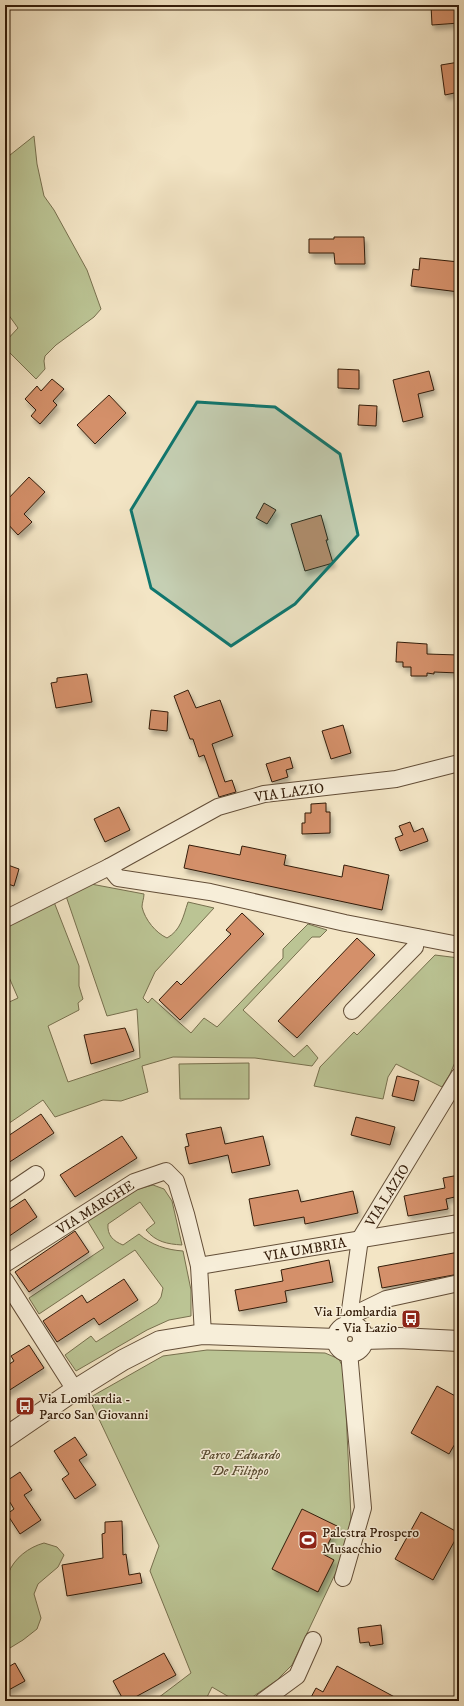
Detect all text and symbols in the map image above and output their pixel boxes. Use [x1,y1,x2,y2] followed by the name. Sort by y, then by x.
[252,779,325,807] street label: VIA LAZIO
[361,1161,414,1231] street label: VIA LAZIO
[52,1177,138,1239] street label: VIA MARCHE
[262,1234,349,1266] street label: VIA UMBRIA
[313,1303,397,1337] place label: Via Lombardia - Via Lazio
[400,1308,422,1330] bus stop icon: Via Lombardia - Via Lazio
[38,1390,149,1424] place label: Via Lombardia - Parco San Giovanni
[14,1395,36,1417] bus stop icon: Via Lombardia - Parco San Giovanni
[199,1446,281,1480] park label: Parco Eduardo De Filippo
[322,1524,419,1558] place label: Palestra Prospero Musacchio
[297,1529,319,1551] sports icon: Palestra Prospero Musacchio

